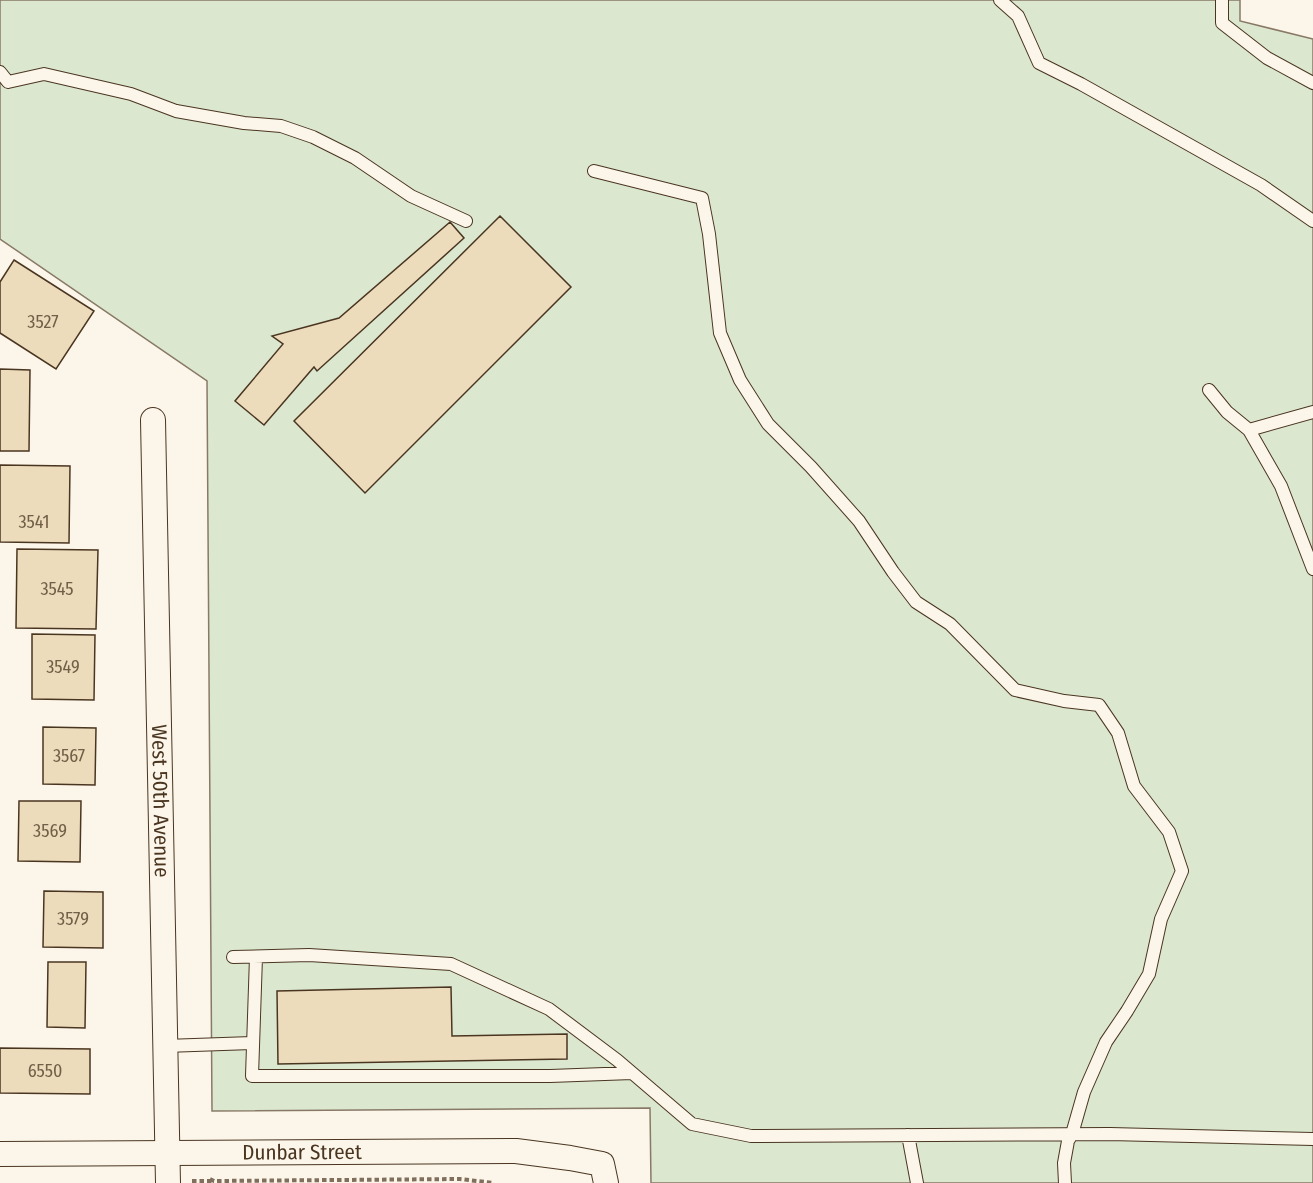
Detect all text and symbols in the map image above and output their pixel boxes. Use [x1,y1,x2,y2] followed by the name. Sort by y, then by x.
[27,311,59,333] house number: 3527
[18,511,50,533] house number: 3541
[40,578,74,600] house number: 3545
[46,656,80,678] house number: 3549
[146,724,175,878] street label: West 50th Avenue
[53,745,85,767] house number: 3567
[33,820,67,842] house number: 3569
[57,908,89,930] house number: 3579
[28,1060,62,1082] house number: 6550
[242,1139,362,1166] street label: Dunbar Street

